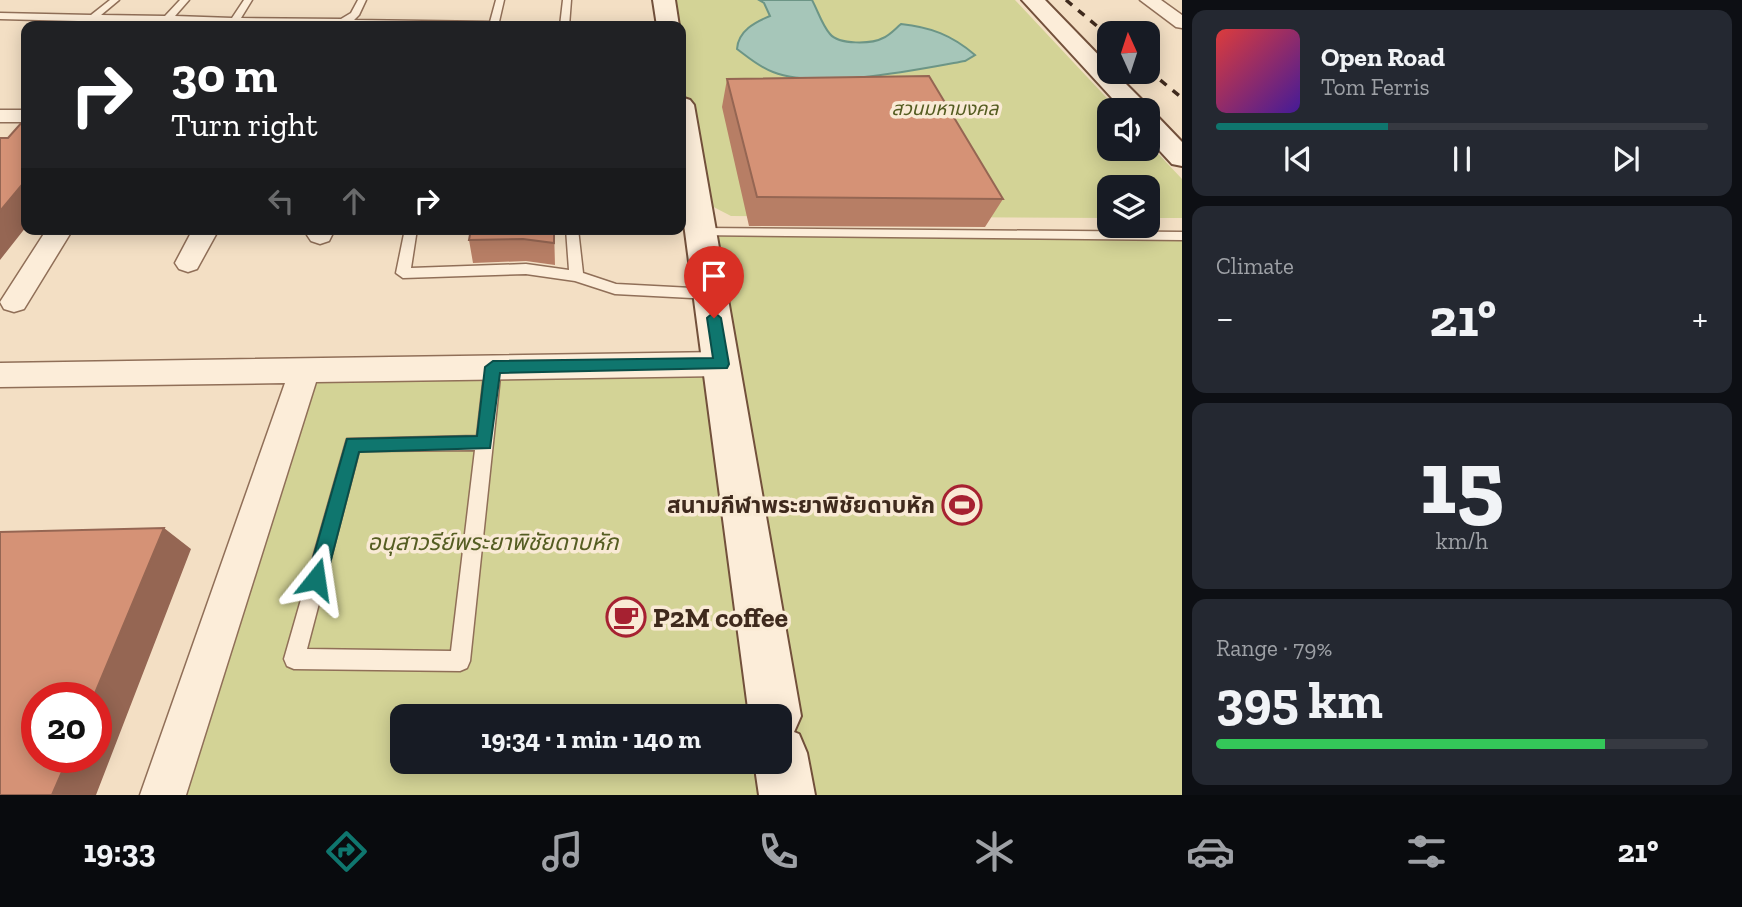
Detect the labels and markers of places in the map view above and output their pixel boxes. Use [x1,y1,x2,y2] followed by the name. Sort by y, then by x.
[684,246,744,318] pin
[941,484,983,526] sports icon: สนามกีฬาพระยาพิชัยดาบหัก
[667,491,935,519] place label: สนามกีฬาพระยาพิชัยดาบหัก
[605,596,647,638] cafe icon: P2M coffee
[653,601,788,634] place label: P2M coffee

